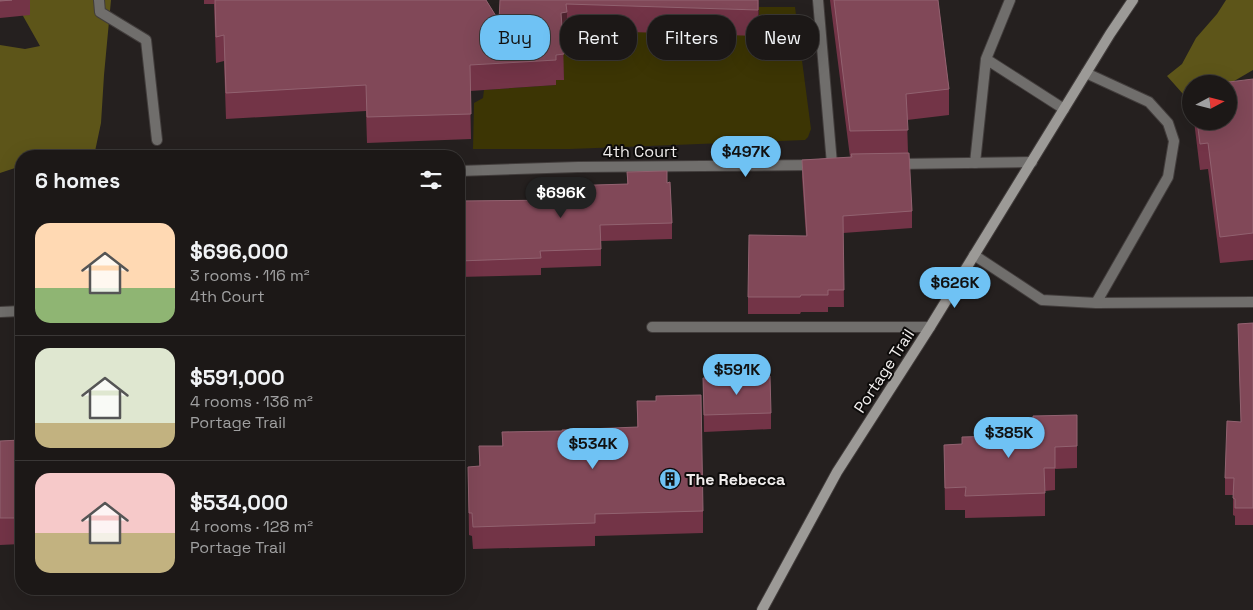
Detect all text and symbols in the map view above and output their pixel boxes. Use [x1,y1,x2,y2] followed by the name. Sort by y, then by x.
[480,15,550,60] chip: Buy
[560,15,637,60] chip: Rent
[647,15,736,60] chip: Filters
[746,15,819,60] chip: New
[1182,75,1238,130] north arrow
[1182,75,1237,130] map controls
[711,136,781,178] pin: $497K
[603,141,677,162] street label: 4th Court
[722,141,770,162] text: $497K
[417,166,445,194] icon: filters
[35,167,120,194] text: 6 homes
[526,176,596,219] pin: $696K
[536,182,586,203] text: $696K
[190,238,288,265] text: $696,000
[75,243,135,303] icon: home
[190,265,310,286] text: 3 rooms · 116 m²
[920,266,990,309] pin: $626K
[931,272,979,293] text: $626K
[190,286,265,307] text: 4th Court
[849,325,919,417] street label: Portage Trail
[702,354,772,396] pin: $591K
[714,359,760,380] text: $591K
[190,364,285,391] text: $591,000
[75,368,135,428] icon: home
[190,391,313,412] text: 4 rooms · 136 m²
[190,412,286,433] text: Portage Trail
[974,416,1044,459] pin: $385K
[985,422,1033,443] text: $385K
[558,428,628,470] pin: $534K
[568,433,618,454] text: $534K
[658,467,682,491] building icon: The Rebecca
[686,469,785,490] place label: The Rebecca
[190,489,288,516] text: $534,000
[75,493,135,553] icon: home
[190,516,313,537] text: 4 rooms · 128 m²
[190,537,286,558] text: Portage Trail

